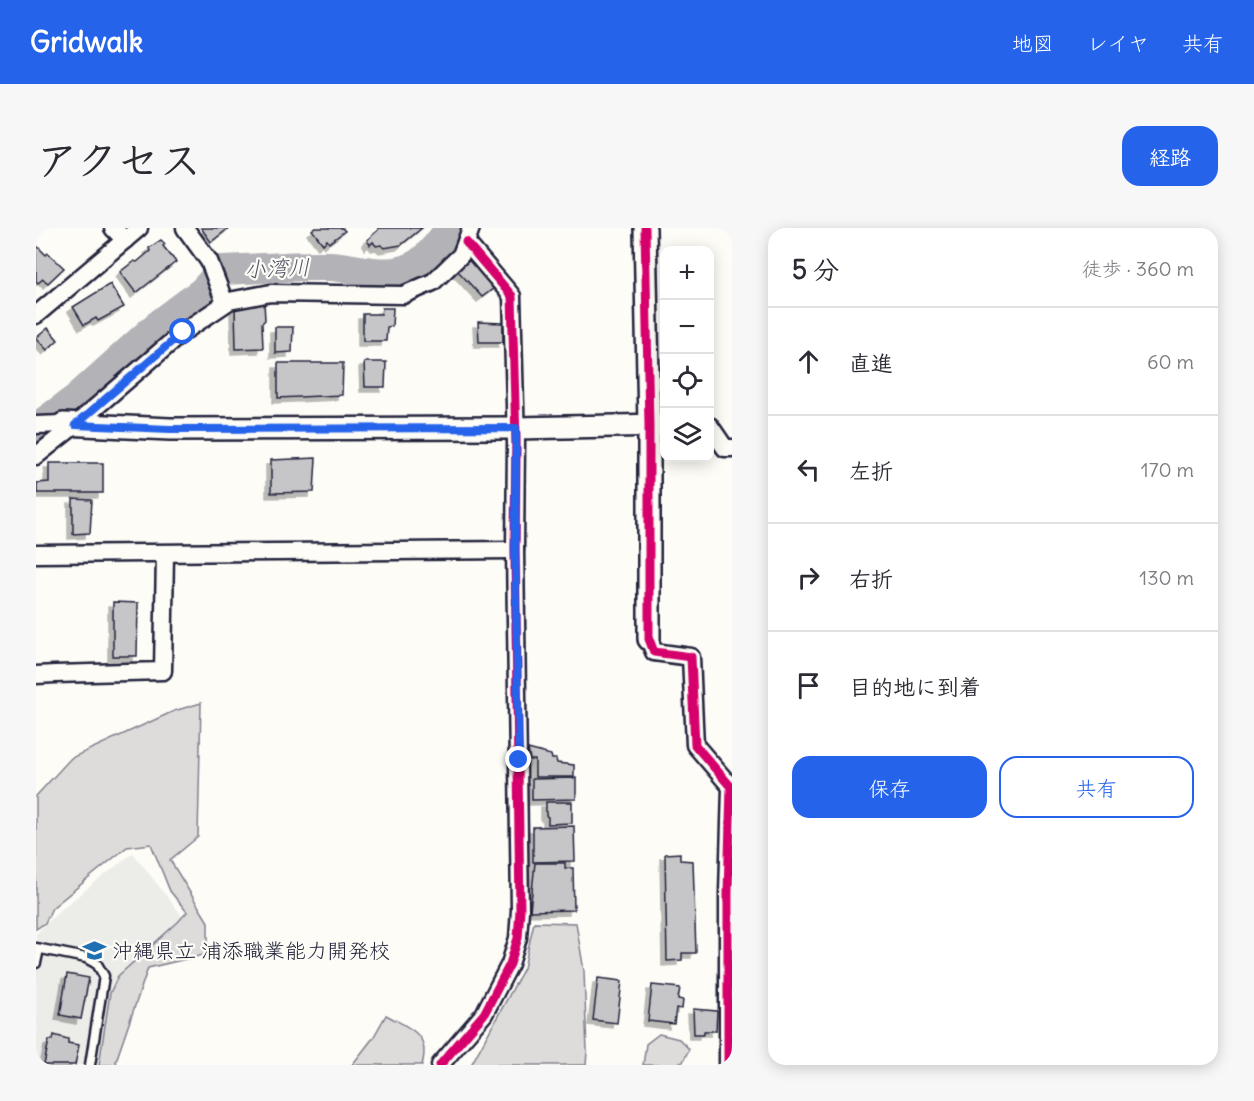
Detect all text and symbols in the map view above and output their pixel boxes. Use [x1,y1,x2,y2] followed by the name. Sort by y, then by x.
[30,24,143,60] text: Gridwalk
[1012,30,1054,57] text: 地図
[1087,30,1149,57] text: レイヤ
[1182,30,1224,57] text: 共有
[1122,126,1218,186] button: 経路
[36,134,201,186] text: アクセス
[660,246,714,462] map controls
[660,246,714,300] button: +
[244,253,310,283] water label: 小湾川
[792,253,839,286] text: 5 分
[1082,256,1194,281] text: 徒歩 · 360 m
[660,300,714,354] button: −
[169,318,195,344] route start
[792,345,825,378] icon: ahead
[849,349,893,377] text: 直進
[1147,349,1194,374] text: 60 m
[660,354,714,408] button: locate
[660,408,714,462] button: layers
[792,453,825,486] icon: left
[849,457,893,485] text: 左折
[1141,457,1194,482] text: 170 m
[792,561,825,594] icon: right
[849,565,893,593] text: 右折
[1139,565,1194,590] text: 130 m
[792,669,825,702] icon: arrive
[849,673,981,701] text: 目的地に到着
[505,746,531,772] route end
[792,756,987,818] button: 保存
[999,756,1194,818] button: 共有
[112,937,390,964] place label: 沖縄県立 浦添職業能力開発校
[81,938,107,964] school or university icon: 沖縄県立 浦添職業能力開発校

